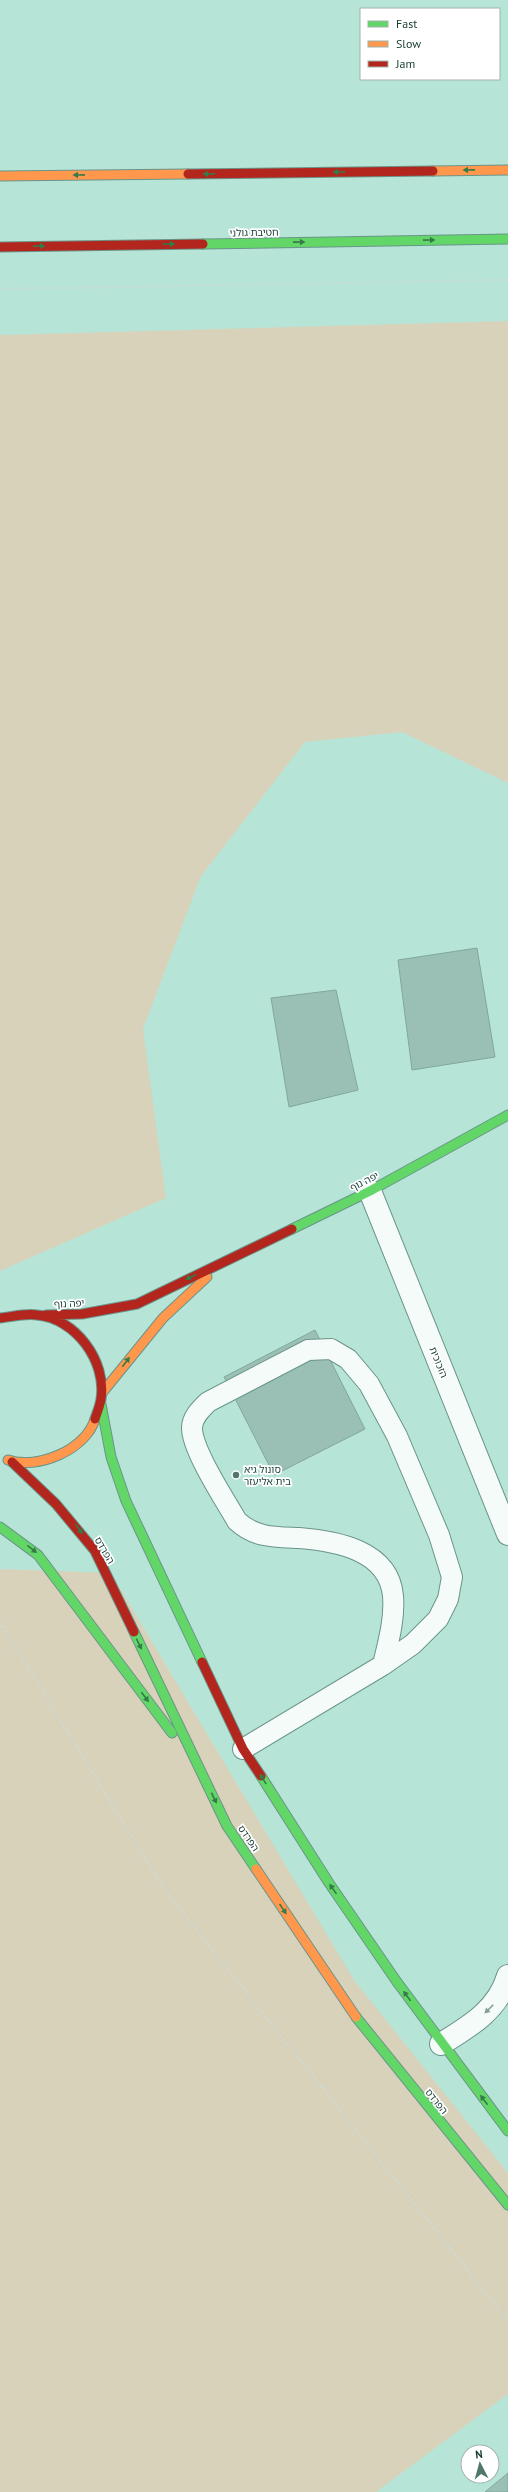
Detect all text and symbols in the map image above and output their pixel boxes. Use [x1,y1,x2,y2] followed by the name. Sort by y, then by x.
[360,8,500,80] legend
[396,16,417,31] text: Fast
[396,36,421,51] text: Slow
[395,56,415,71] text: Jam
[462,167,475,173] one-way arrow
[332,169,345,175] one-way arrow
[203,170,215,177] one-way arrow
[72,172,85,178] one-way arrow
[229,226,279,239] street label: חטיבת גולני
[423,237,435,244] one-way arrow
[293,239,306,245] one-way arrow
[163,241,176,247] one-way arrow
[33,243,46,249] one-way arrow
[348,1169,381,1194] street label: יפה נוף
[185,1274,197,1280] one-way arrow
[53,1296,85,1311] street label: יפה נוף
[426,1345,451,1380] street label: הזכוכית
[121,1357,130,1368] one-way arrow
[244,1463,291,1488] place label: סונול גיא בית אליעזר
[231,1470,241,1480] marker: סונול גיא בית אליעזר
[75,1524,83,1534] one-way arrow
[92,1534,117,1566] street label: הפרדס
[26,1545,37,1554] one-way arrow
[136,1638,143,1649] one-way arrow
[140,1691,149,1702] one-way arrow
[259,1774,267,1785] one-way arrow
[211,1793,217,1804] one-way arrow
[235,1823,262,1854] street label: הפרדס
[329,1884,337,1894] one-way arrow
[279,1904,287,1914] one-way arrow
[403,1991,411,2001] one-way arrow
[484,2004,494,2014] one-way arrow
[422,2086,451,2117] street label: הפרדס
[480,2095,489,2106] one-way arrow
[460,2444,500,2484] north arrow
[475,2447,483,2461] text: N

